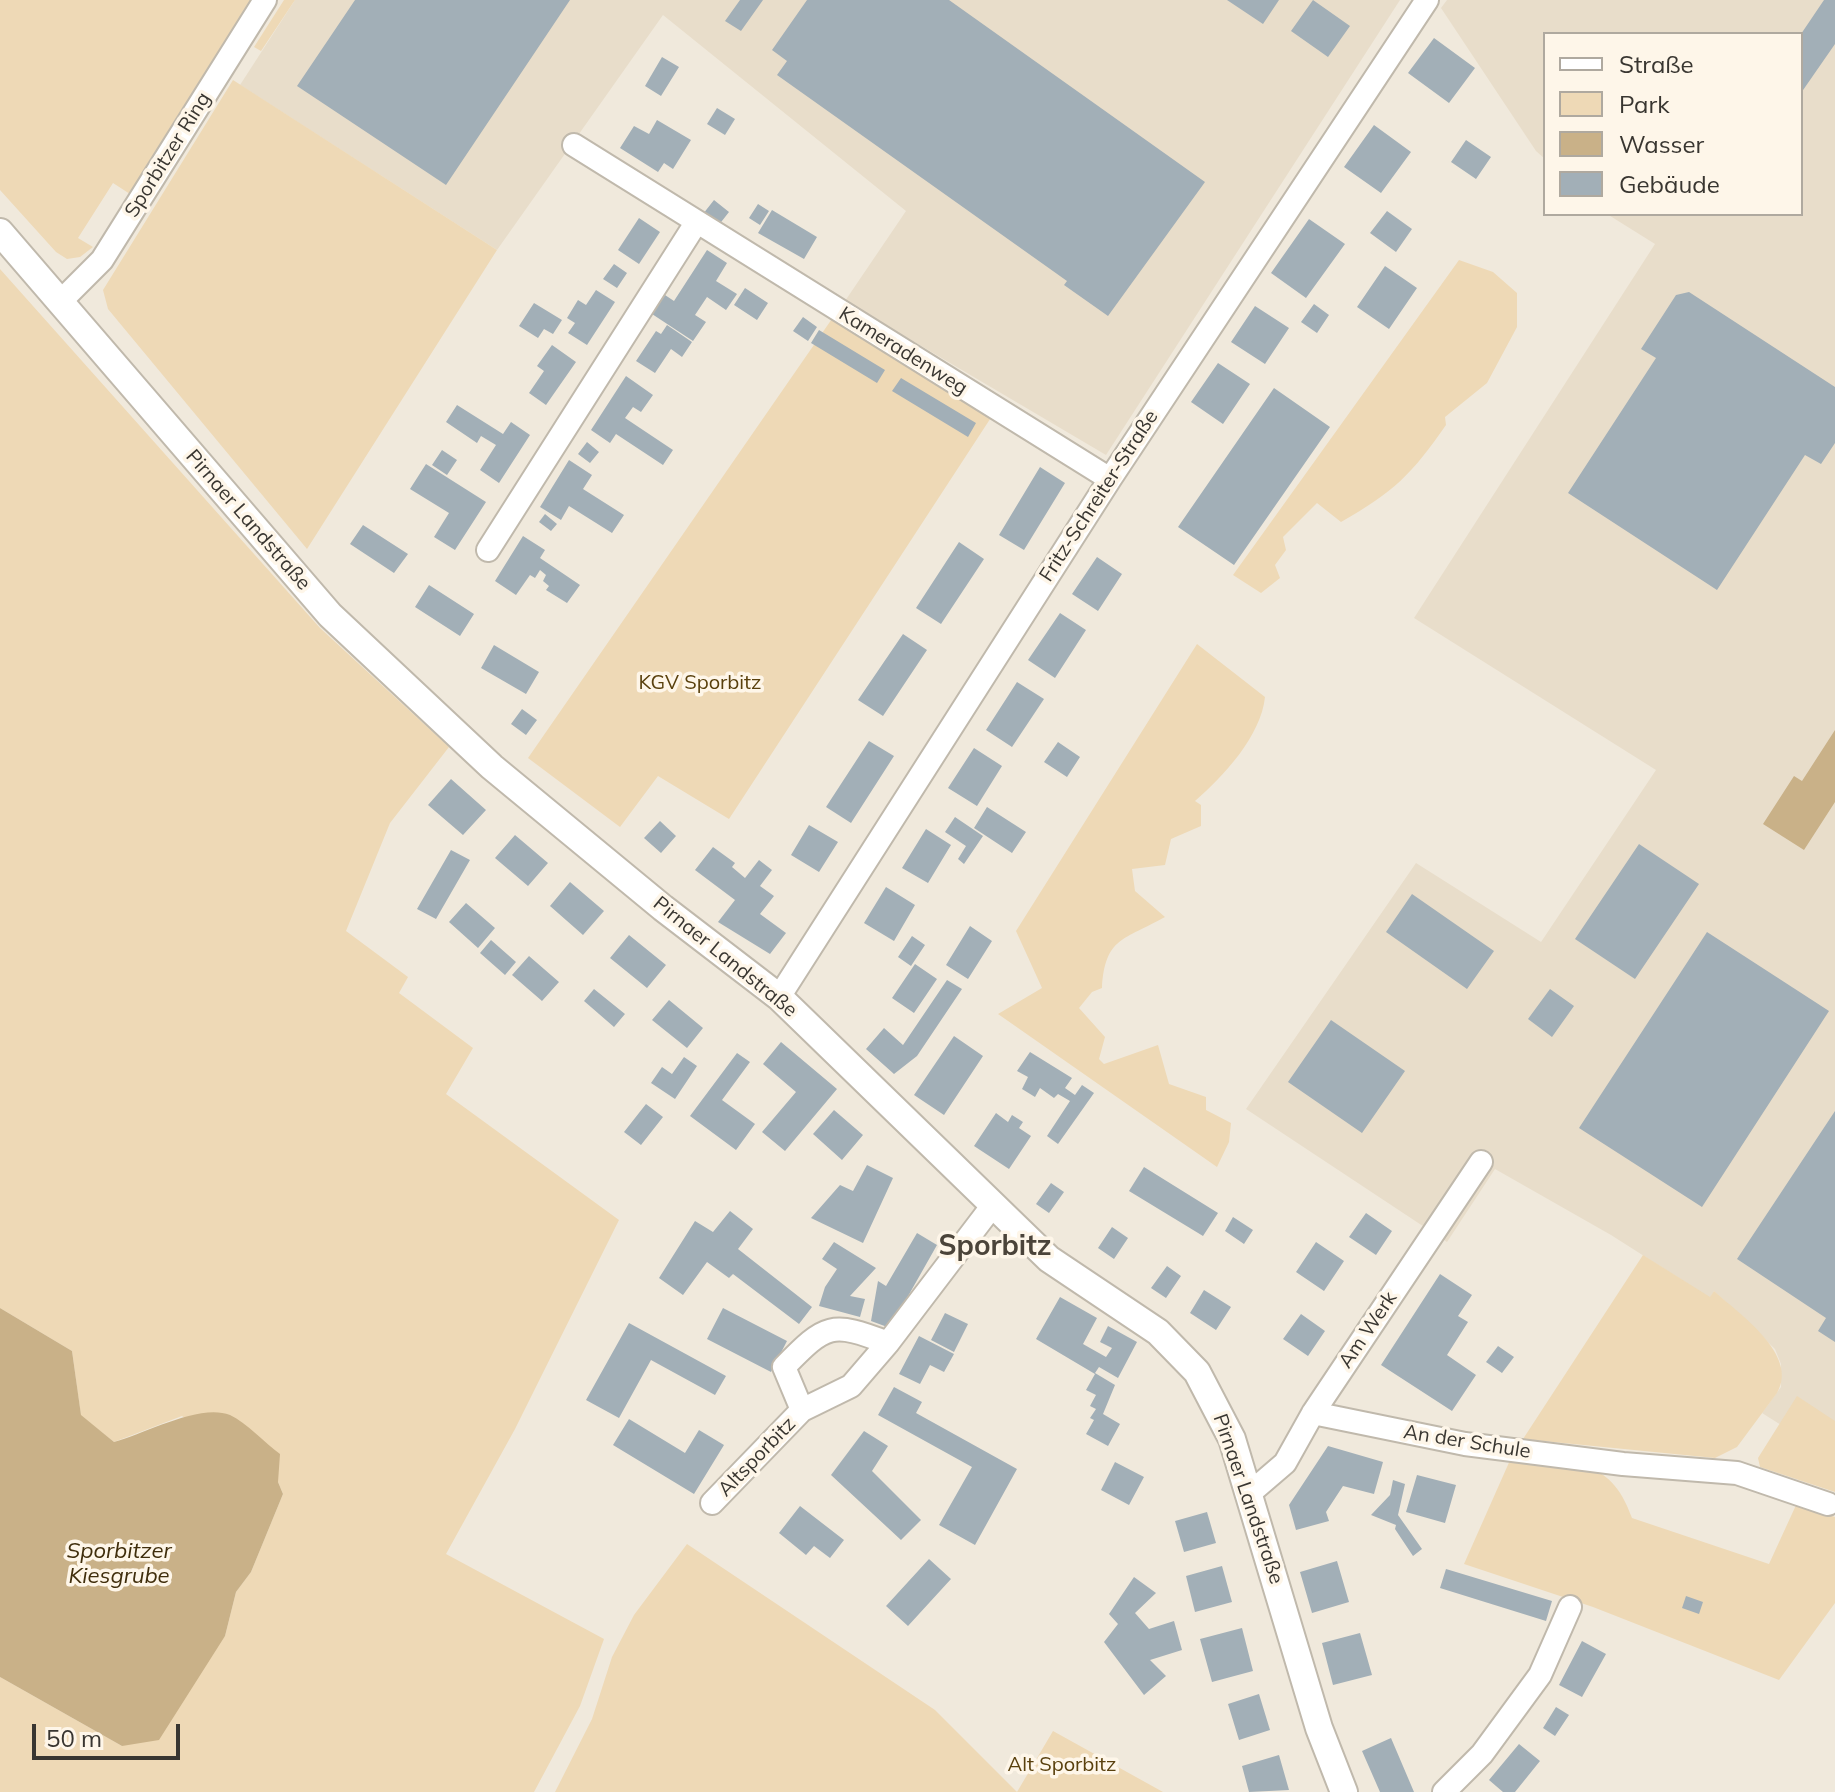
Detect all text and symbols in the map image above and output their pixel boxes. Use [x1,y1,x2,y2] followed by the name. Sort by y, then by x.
[1543,32,1803,216] legend
[1619,49,1694,79] text: Straße
[120,88,216,222] street label: Sporbitzer Ring
[1619,89,1670,119] text: Park
[1619,129,1704,159] text: Wasser
[1619,169,1720,199] text: Gebäude
[834,302,972,400] street label: Kameradenweg
[1035,406,1163,586] street label: Fritz-Schreiter-Straße
[180,445,316,595] street label: Pirnaer Landstraße
[639,671,761,695] park label: KGV Sporbitz
[648,892,802,1022] street label: Pirnaer Landstraße
[938,1230,1052,1264] district label: Sporbitz
[1334,1287,1402,1373] street label: Am Werk
[1208,1411,1288,1587] street label: Pirnaer Landstraße
[713,1412,801,1502] street label: Altsporbitz
[1402,1420,1532,1464] street label: An der Schule
[67,1538,171,1590] water label: Sporbitzer Kiesgrube
[36,1708,184,1758] scale bar
[46,1723,102,1753] text: 50 m
[1008,1753,1116,1777] park label: Alt Sporbitz

